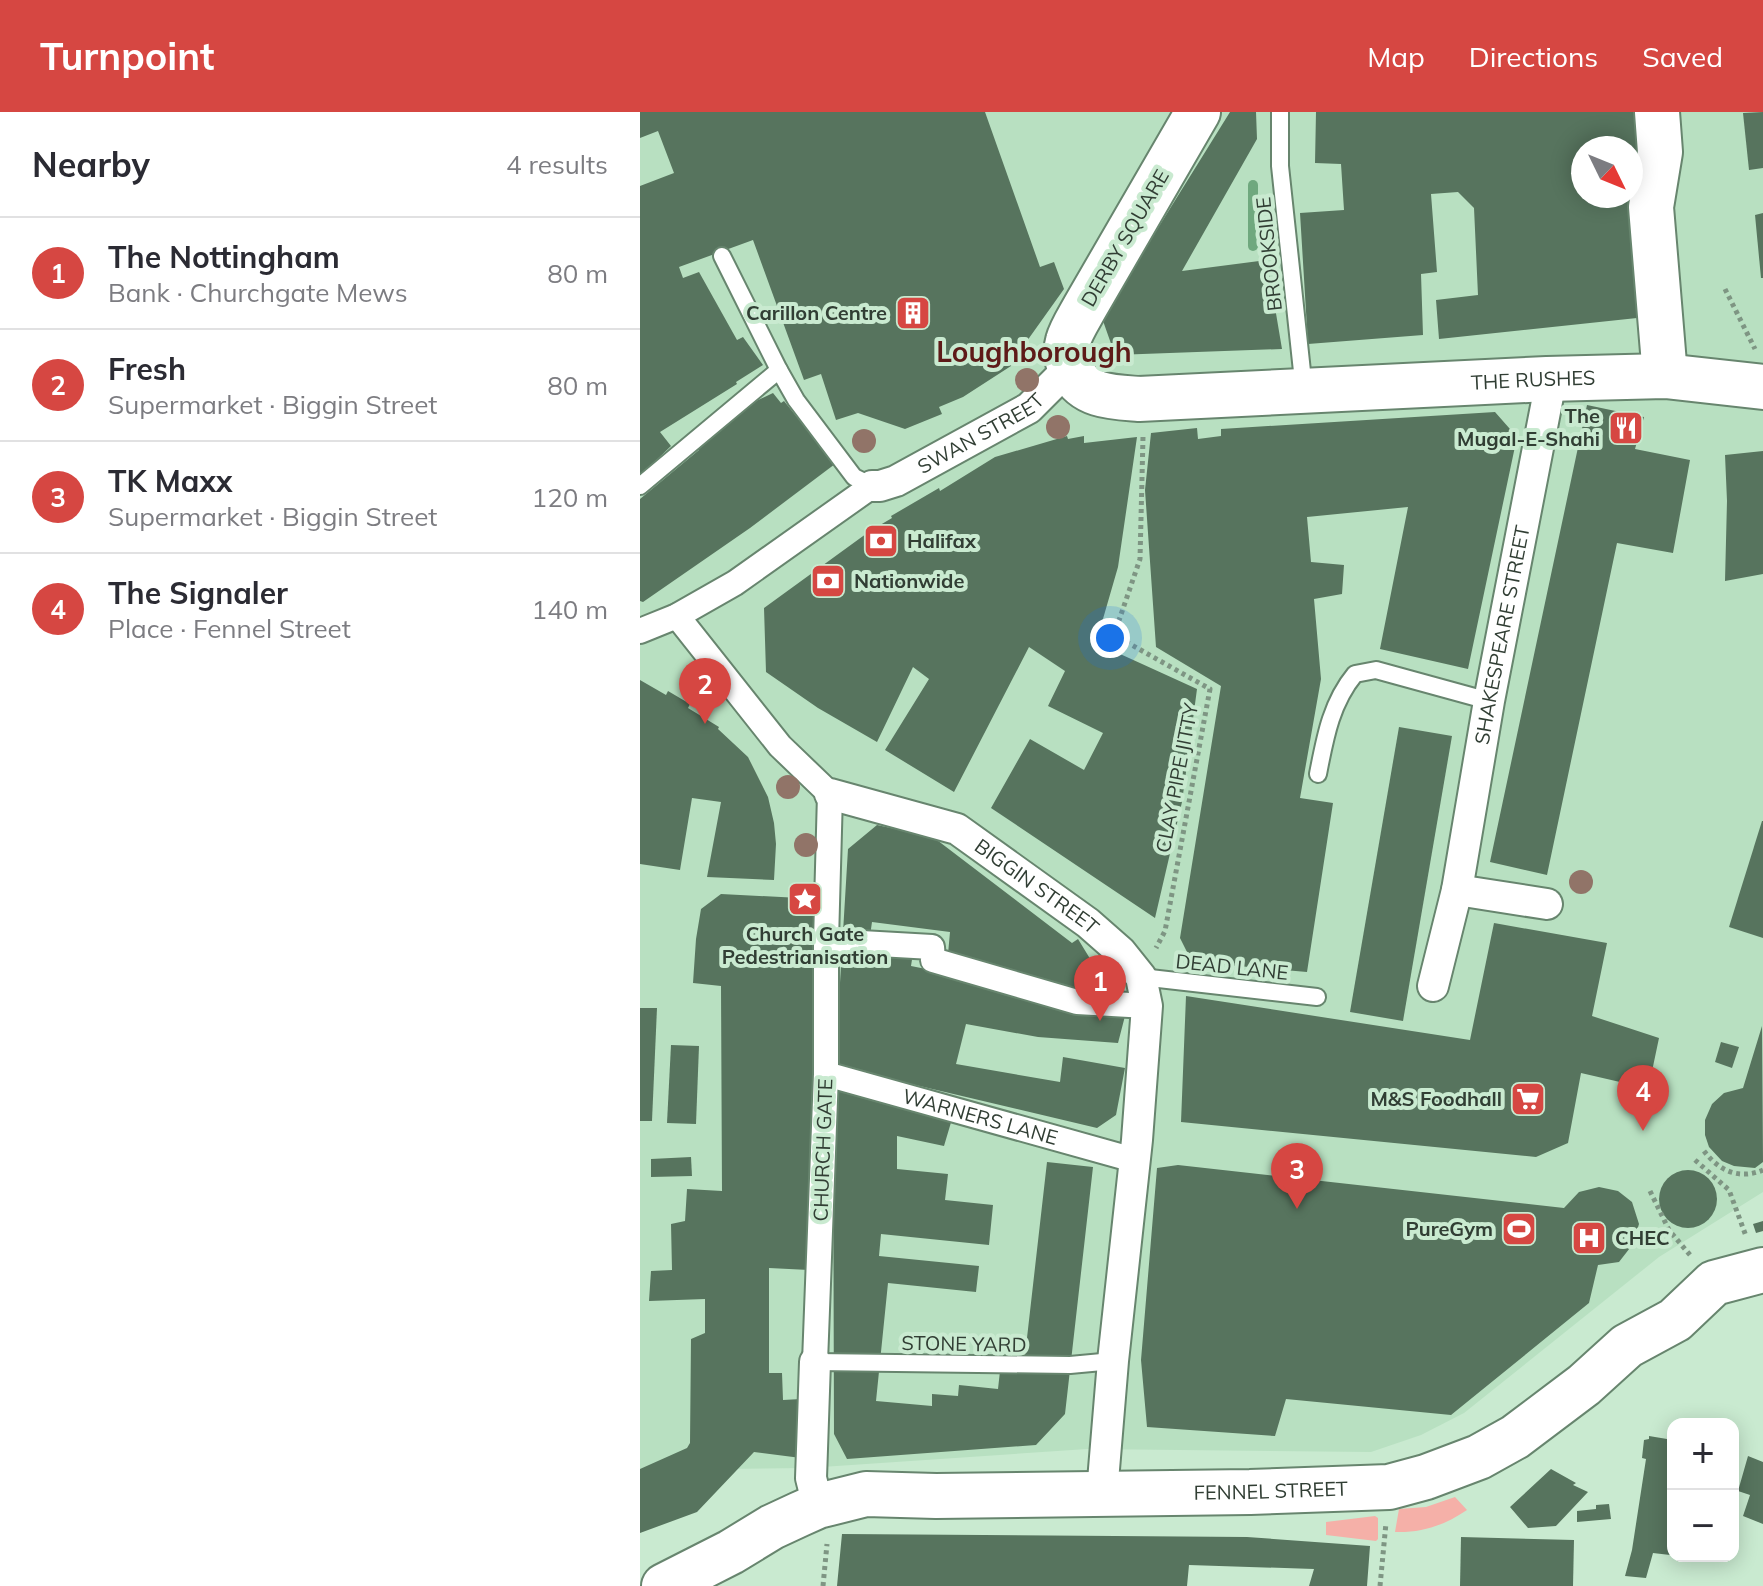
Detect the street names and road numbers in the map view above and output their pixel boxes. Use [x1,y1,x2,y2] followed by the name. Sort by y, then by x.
[1075,165,1174,311] street label: DERBY SQUARE
[1250,196,1287,312] street label: BROOKSIDE
[1470,365,1596,395] street label: THE RUSHES
[913,387,1049,479] street label: SWAN STREET
[1469,523,1535,746] street label: SHAKESPEARE STREET
[1150,700,1203,855] street label: CLAY PIPE JITTY
[970,833,1104,939] street label: BIGGIN STREET
[1174,948,1290,985] street label: DEAD LANE
[808,1078,837,1222] street label: CHURCH GATE
[900,1083,1061,1150] street label: WARNERS LANE
[901,1330,1027,1357] street label: STONE YARD
[1193,1475,1348,1505] street label: FENNEL STREET

